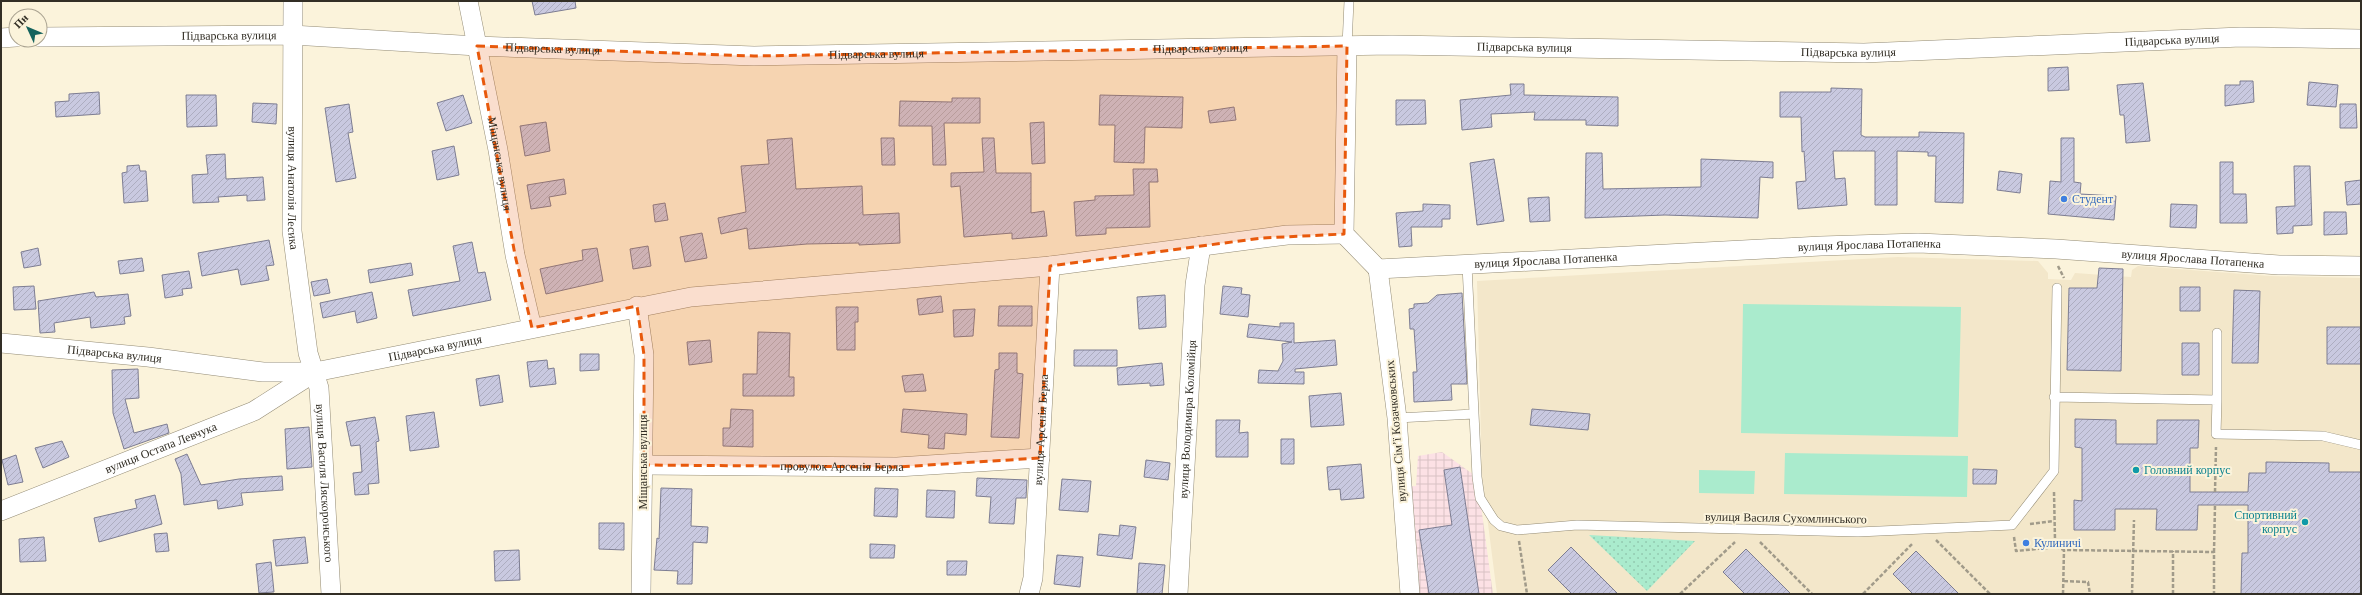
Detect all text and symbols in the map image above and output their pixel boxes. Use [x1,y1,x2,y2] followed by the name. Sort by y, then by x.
[8,8,48,48] north arrow
[11,11,31,31] text: Пн
[181,28,277,43] street label: Підварська вулиця
[2124,31,2220,49] street label: Підварська вулиця
[1477,39,1572,55] street label: Підварська вулиця
[505,40,601,57] street label: Підварська вулиця
[1153,40,1248,56] street label: Підварська вулиця
[1801,45,1897,60] street label: Підварська вулиця
[829,46,924,62] street label: Підварська вулиця
[485,116,515,212] street label: Міщанська вулиця
[285,126,301,251] street label: вулиця Анатолія Лесика
[2072,192,2114,206] place label: Студент
[2059,194,2069,204] marker: Студент
[1797,236,1942,254] street label: вулиця Ярослава Потапенка
[2121,247,2265,271] street label: вулиця Ярослава Потапенка
[1474,250,1618,271] street label: вулиця Ярослава Потапенка
[387,332,483,364] street label: Підварська вулиця
[1176,339,1199,499] street label: вулиця Володимира Коломійця
[67,342,163,366] street label: Підварська вулиця
[1383,360,1409,502] street label: вулиця Сімʼї Козачковських
[1031,373,1051,486] street label: вулиця Арсенія Берла
[313,403,336,563] street label: вулиця Василя Ляскоронського
[636,414,650,509] street label: Міщанська вулиця
[103,419,220,476] street label: вулиця Остапа Левчука
[780,459,905,474] street label: провулок Арсенія Берла
[2144,463,2231,477] place label: Головний корпус
[2131,465,2141,475] marker: Головний корпус
[2234,508,2298,536] place label: Спортивний корпус
[1705,510,1867,526] street label: вулиця Василя Сухомлинського
[2300,517,2310,527] marker: Спортивний корпус
[2034,536,2082,550] place label: Кулиничі
[2021,538,2031,548] marker: Кулиничі

